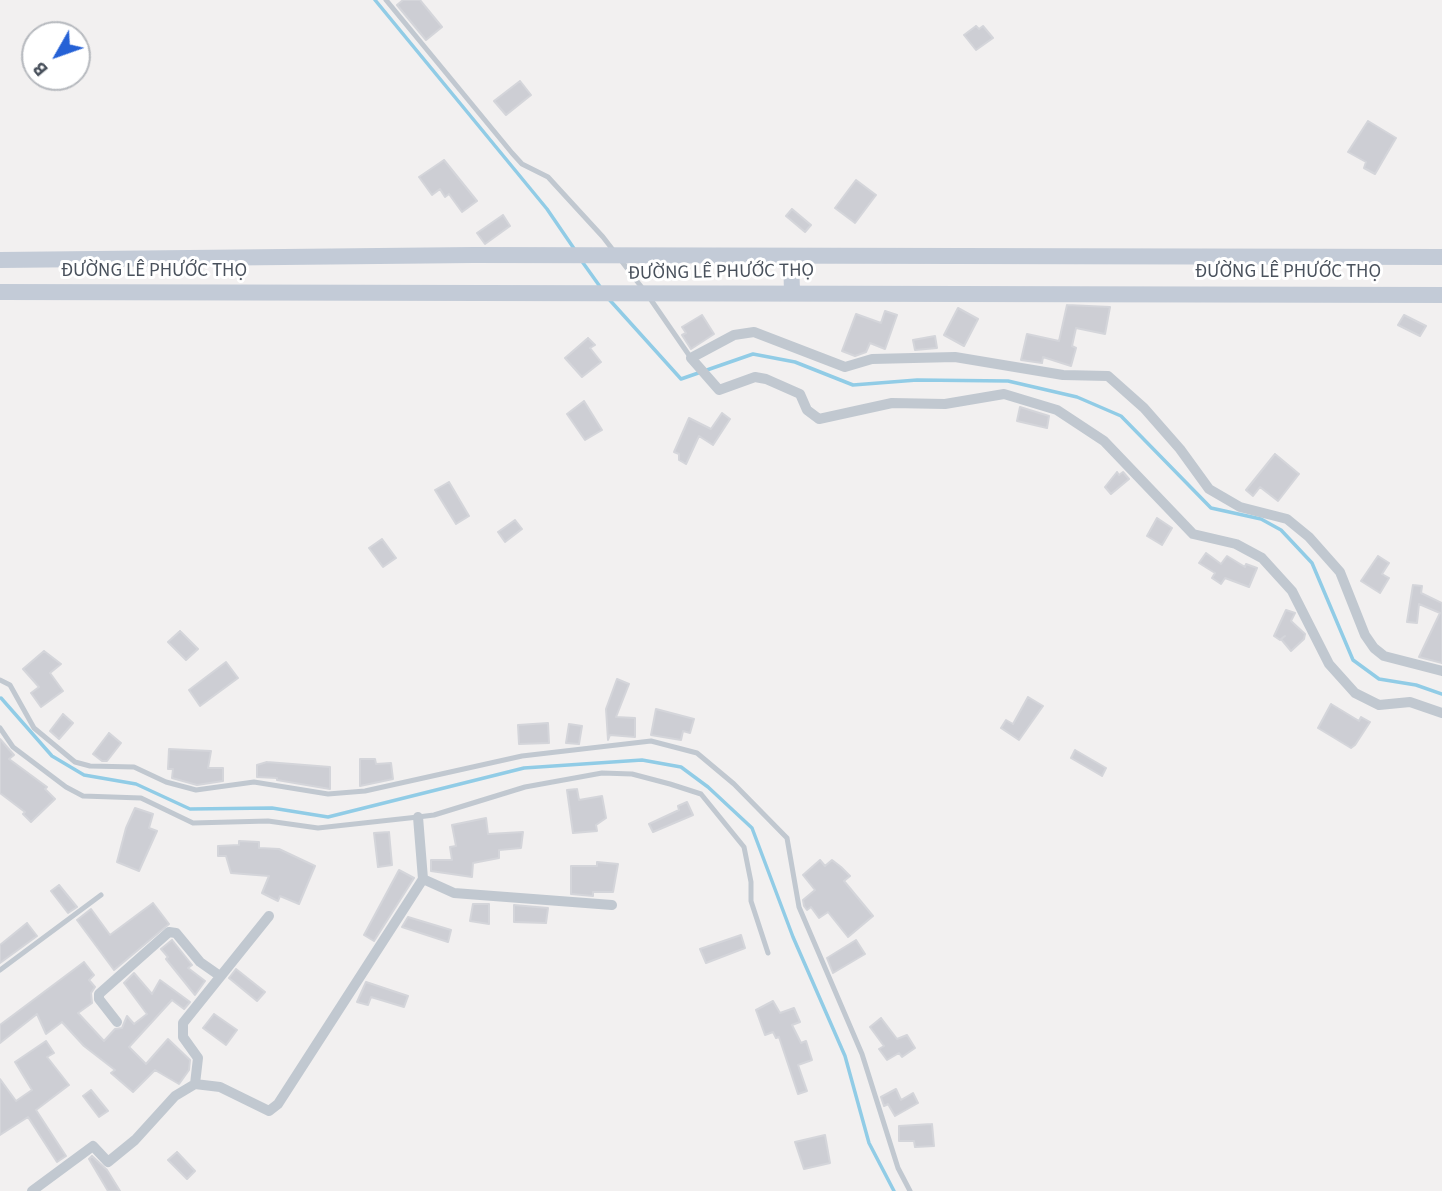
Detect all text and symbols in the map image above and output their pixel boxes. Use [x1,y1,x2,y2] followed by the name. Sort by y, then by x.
[21,21,91,91] north arrow
[27,55,55,82] text: B
[628,260,814,286] street label: ĐƯỜNG LÊ PHƯỚC THỌ
[61,261,247,283] street label: ĐƯỜNG LÊ PHƯỚC THỌ
[1195,262,1381,284] street label: ĐƯỜNG LÊ PHƯỚC THỌ

